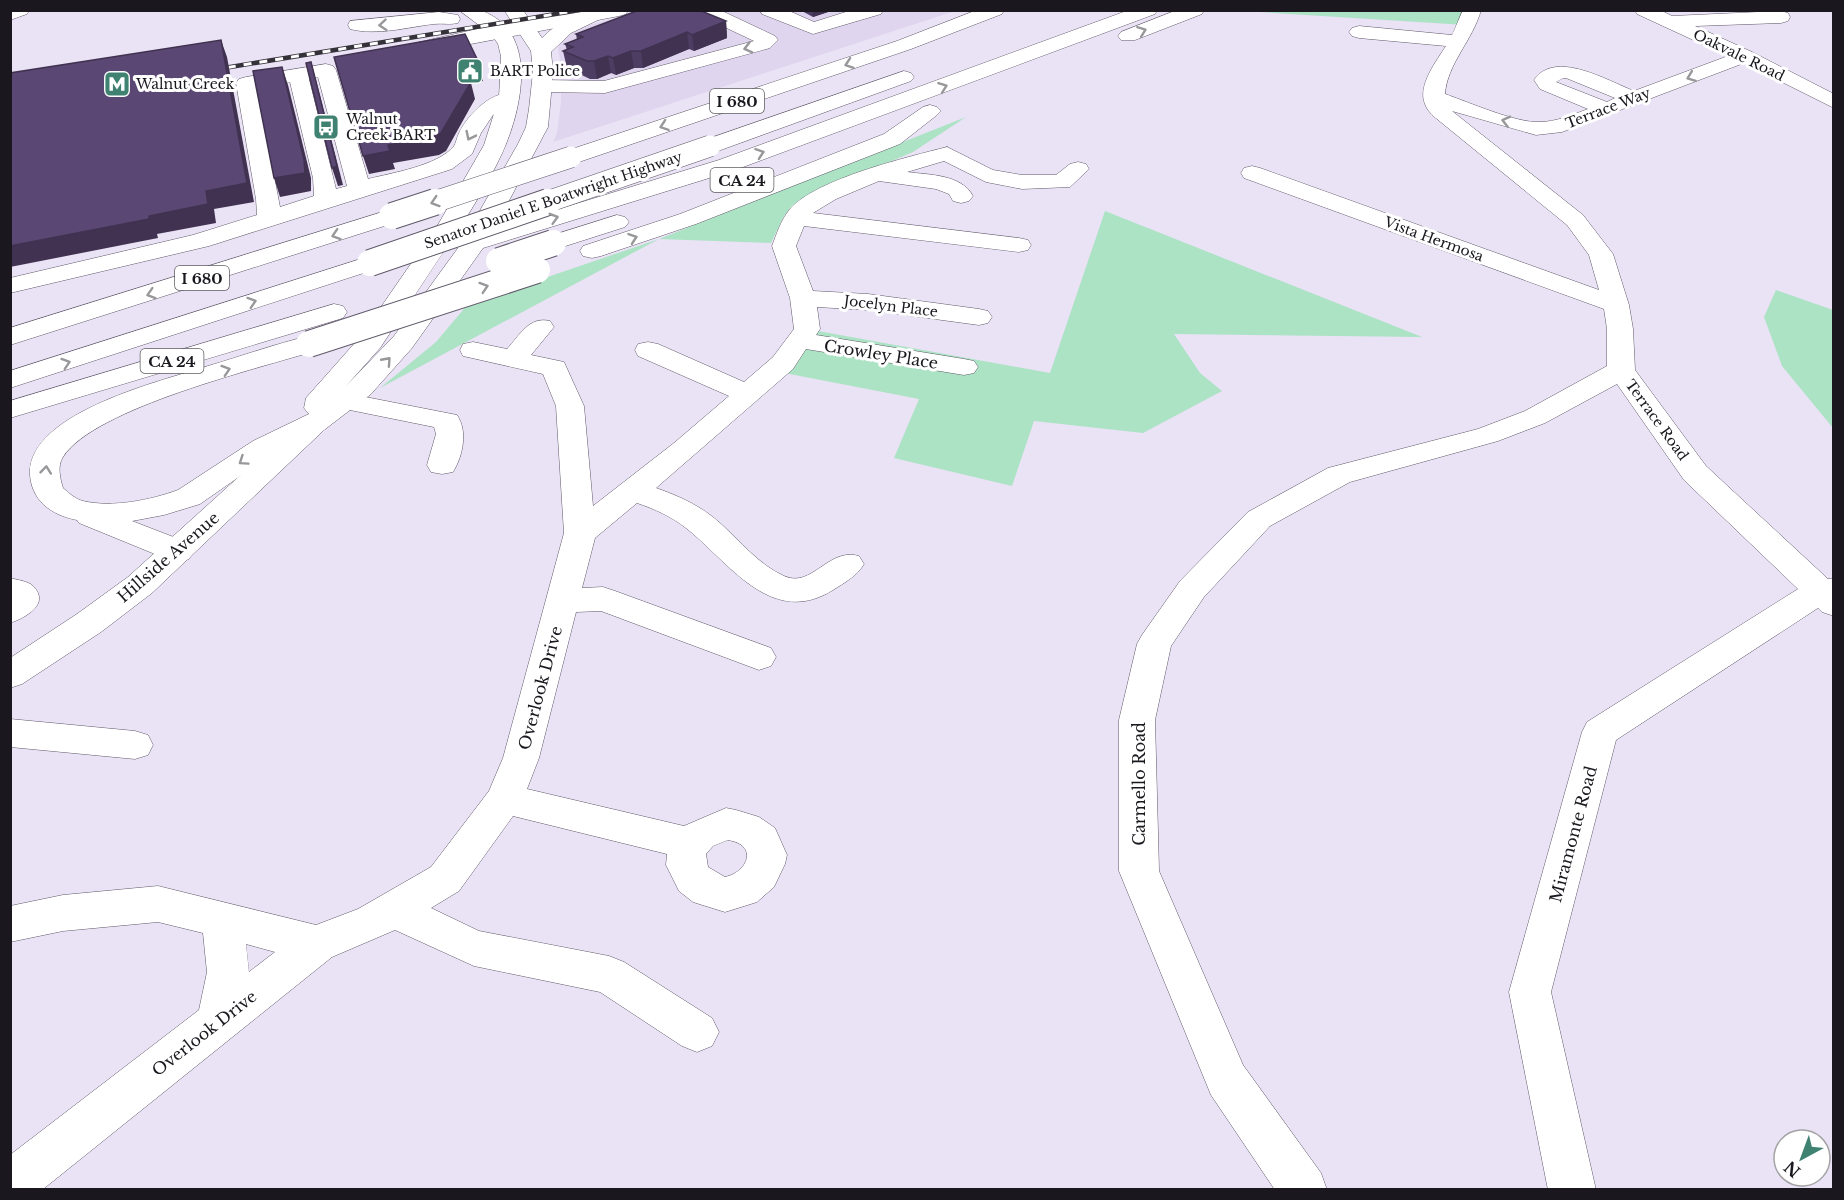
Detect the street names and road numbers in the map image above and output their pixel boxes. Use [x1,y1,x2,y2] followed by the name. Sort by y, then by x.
[1690,25,1788,85] street label: Oakvale Road
[1563,84,1653,132] street label: Terrace Way
[710,89,764,113] road number: I 680
[422,147,684,253] street label: Senator Daniel E Boatwright Highway
[710,168,774,192] road number: CA 24
[1381,212,1486,265] street label: Vista Hermosa
[175,266,229,290] road number: I 680
[841,291,939,321] street label: Jocelyn Place
[823,335,939,373] street label: Crowley Place
[140,349,204,373] road number: CA 24
[1622,376,1693,464] street label: Terrace Road
[113,507,223,607] street label: Hillside Avenue
[514,624,566,752] street label: Overlook Drive
[1129,722,1149,846] street label: Carmello Road
[1545,763,1601,904] street label: Miramonte Road
[148,986,260,1080] street label: Overlook Drive

